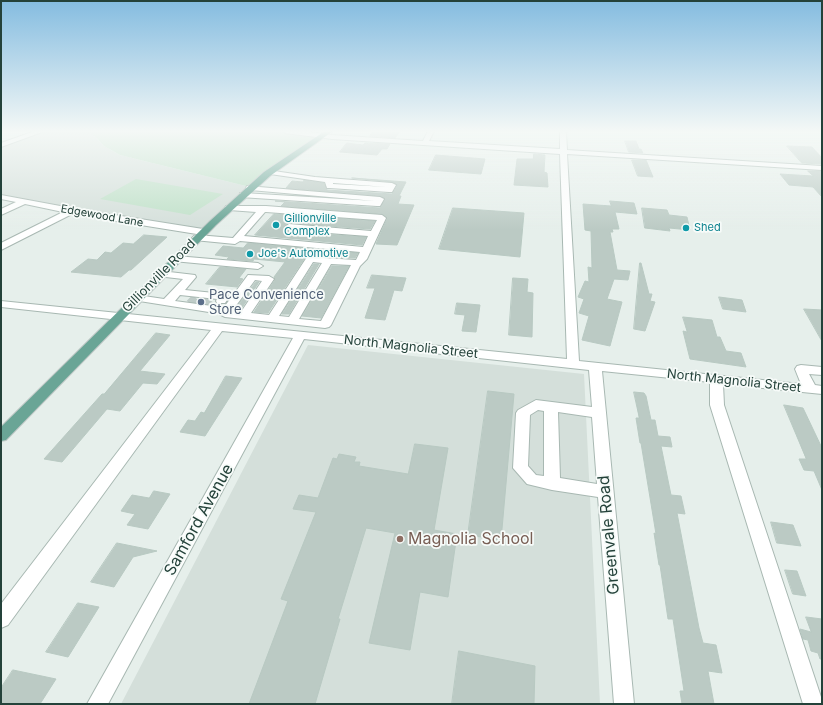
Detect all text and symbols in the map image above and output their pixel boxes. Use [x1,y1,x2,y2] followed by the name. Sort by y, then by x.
[60,202,144,230] street label: Edgewood Lane
[284,212,336,238] place label: Gillionville Complex
[271,220,281,230] marker: Gillionville Complex
[694,221,721,235] place label: Shed
[681,223,691,233] marker: Shed
[119,236,199,316] street label: Gillionville Road
[258,247,348,261] place label: Joe's Automotive
[245,249,255,259] marker: Joe's Automotive
[209,287,324,318] place label: Pace Convenience Store
[196,297,206,307] marker: Pace Convenience Store
[343,332,479,362] street label: North Magnolia Street
[666,366,802,396] street label: North Magnolia Street
[160,461,238,579] street label: Samford Avenue
[594,475,624,595] street label: Greenvale Road
[408,529,533,549] place label: Magnolia School
[395,534,405,544] marker: Magnolia School

